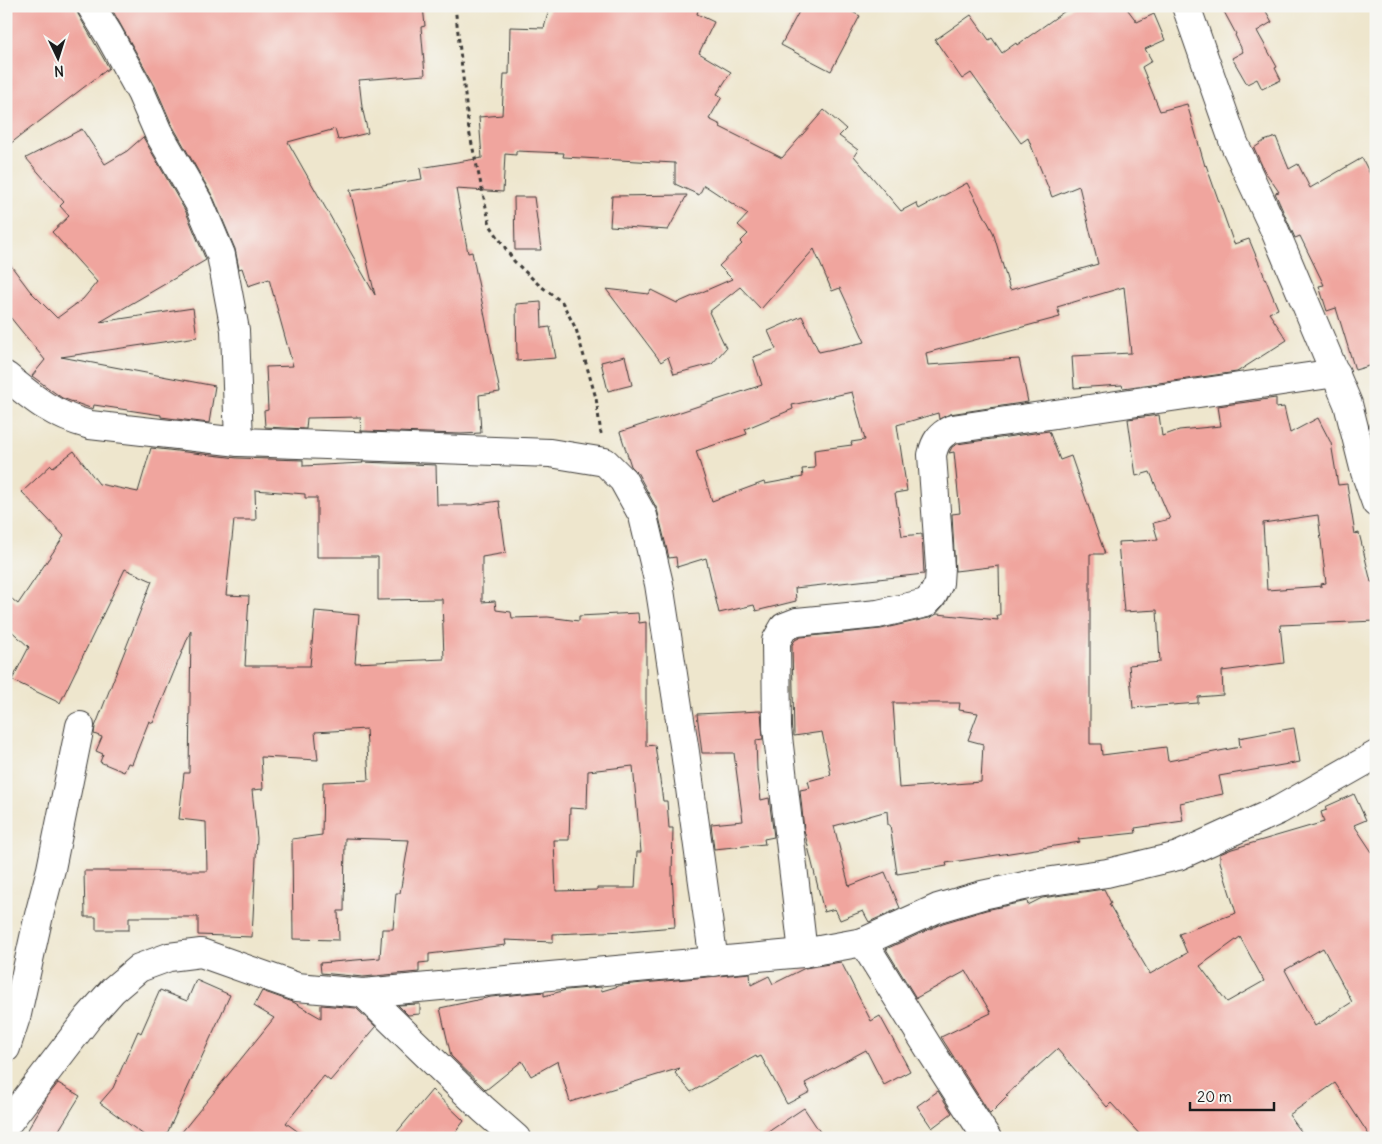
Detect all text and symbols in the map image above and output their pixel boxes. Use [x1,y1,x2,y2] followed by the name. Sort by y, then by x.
[32,32,82,82] north arrow
[53,62,64,80] text: N
[1190,1079,1273,1111] scale bar
[1197,1087,1232,1106] text: 20 m

